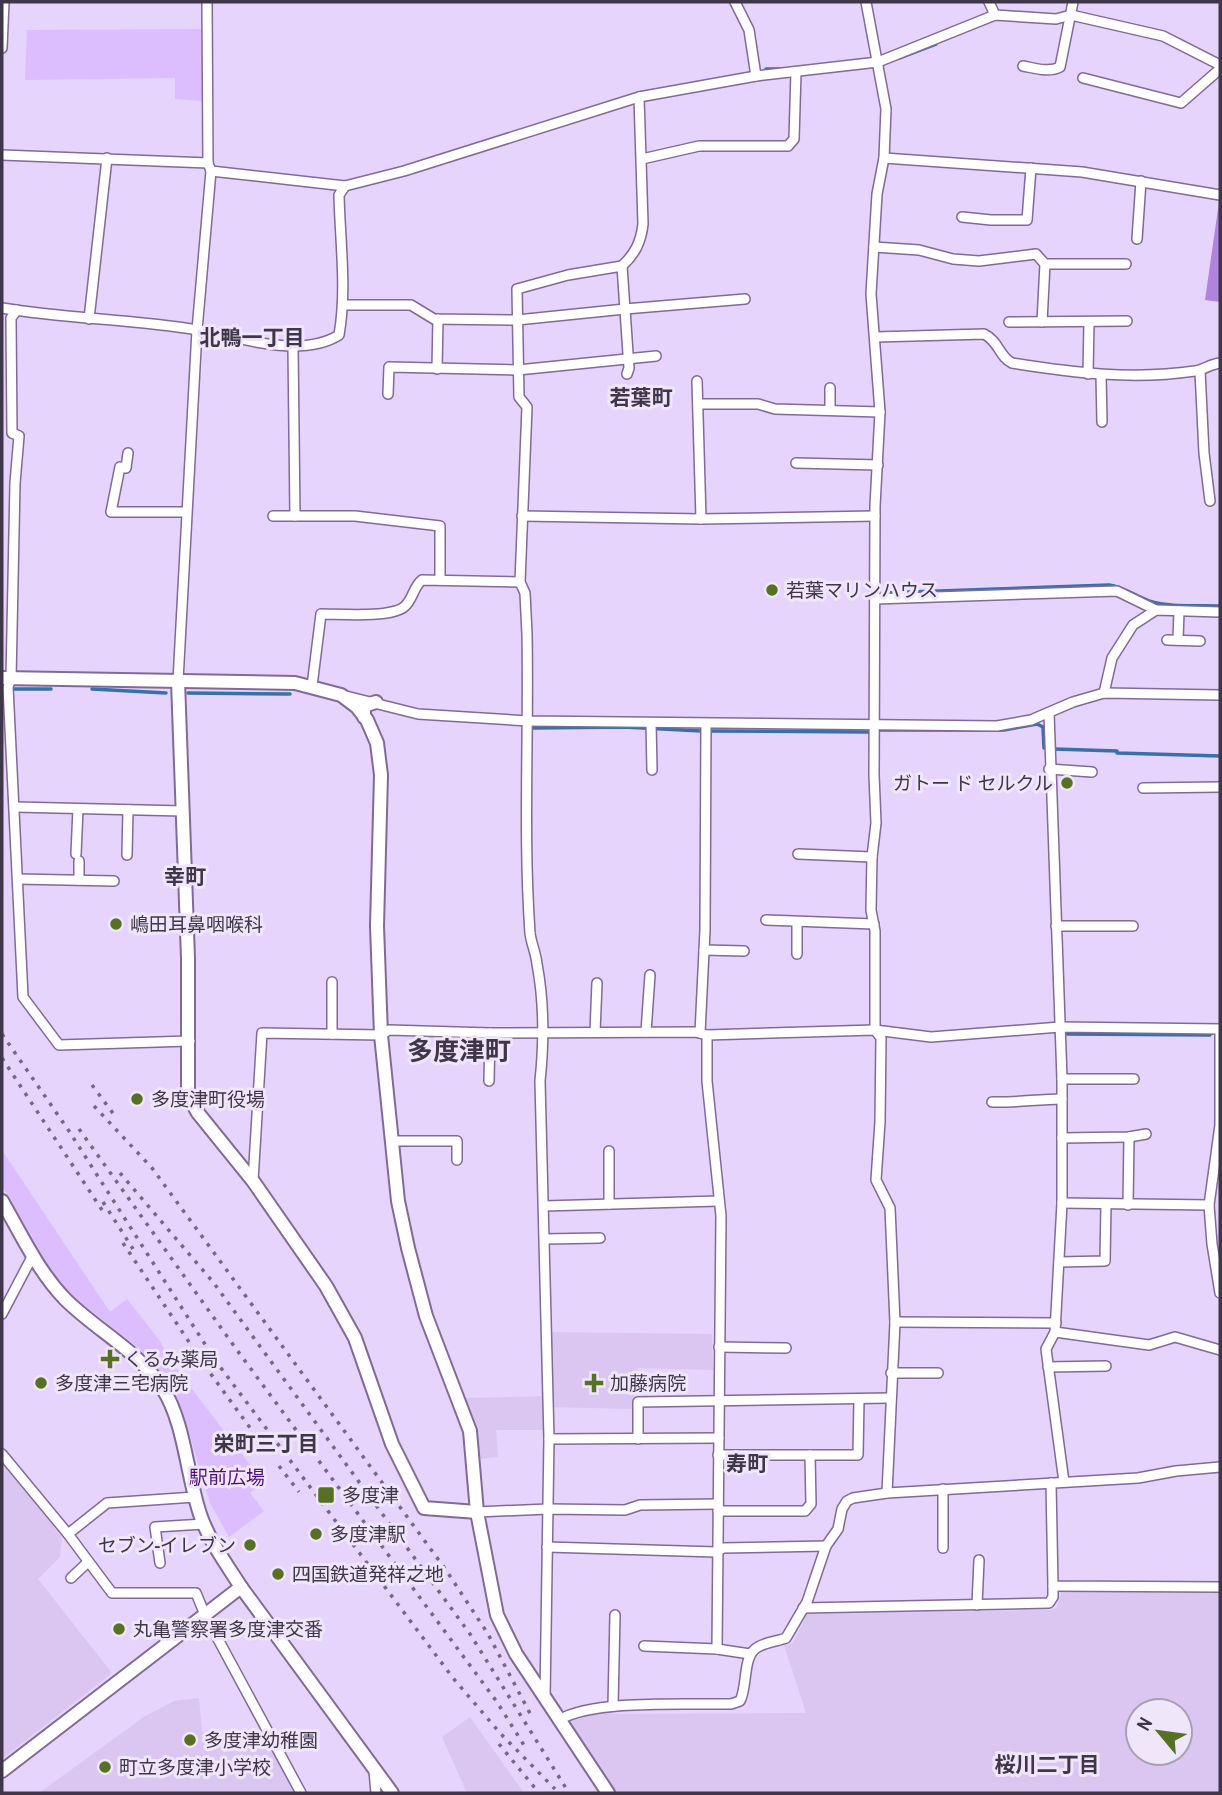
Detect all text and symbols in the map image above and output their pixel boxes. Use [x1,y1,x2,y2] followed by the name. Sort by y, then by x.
[200,323,305,352] district label: 北鴨一丁目
[610,383,673,412] district label: 若葉町
[786,577,938,603] place label: 若葉マリンハウス
[764,582,780,598] marker: 若葉マリンハウス
[893,770,1053,796] place label: ガトー ド セルクル
[1059,775,1075,791] marker: ガトー ド セルクル
[164,862,206,891] district label: 幸町
[130,911,263,937] place label: 嶋田耳鼻咽喉科
[108,916,124,932] marker: 嶋田耳鼻咽喉科
[407,1033,511,1068] district label: 多度津町
[151,1086,265,1112] place label: 多度津町役場
[129,1091,145,1107] marker: 多度津町役場
[124,1346,219,1372] place label: くるみ薬局
[102,1351,118,1367] marker: くるみ薬局
[55,1370,188,1396] place label: 多度津三宅病院
[610,1370,686,1396] place label: 加藤病院
[584,1373,604,1393] marker: 加藤病院
[33,1375,49,1391] marker: 多度津三宅病院
[214,1429,319,1458] district label: 栄町三丁目
[726,1449,768,1478] district label: 寿町
[189,1464,265,1490] park label: 駅前広場
[342,1482,399,1508] place label: 多度津
[316,1485,336,1505] marker: 多度津
[330,1521,406,1547] place label: 多度津駅
[308,1526,324,1542] marker: 多度津駅
[98,1532,236,1558] place label: セブン-イレブン
[242,1537,258,1553] marker: セブン-イレブン
[292,1561,444,1587] place label: 四国鉄道発祥之地
[270,1566,286,1582] marker: 四国鉄道発祥之地
[133,1616,323,1642] place label: 丸亀警察署多度津交番
[111,1621,127,1637] marker: 丸亀警察署多度津交番
[1124,1697,1194,1767] north arrow
[1130,1713,1158,1735] text: N
[204,1727,318,1753] place label: 多度津幼稚園
[182,1732,198,1748] marker: 多度津幼稚園
[995,1750,1100,1779] district label: 桜川二丁目
[119,1754,271,1780] place label: 町立多度津小学校
[97,1759,113,1775] marker: 町立多度津小学校

